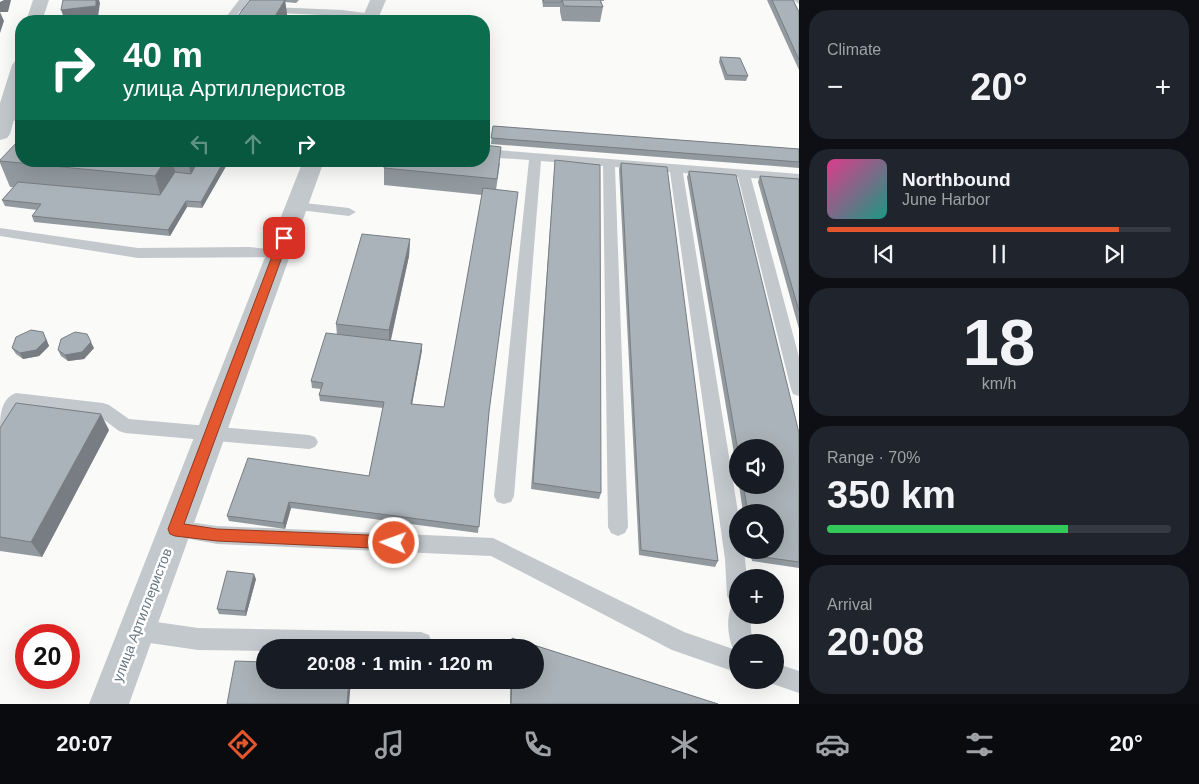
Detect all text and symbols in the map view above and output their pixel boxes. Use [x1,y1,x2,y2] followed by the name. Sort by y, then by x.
[40,35,105,100] icon: right
[123,35,203,74] text: 40 m
[827,41,881,58] text: Climate
[970,66,1028,108] text: 20°
[827,71,843,102] text: −
[1155,71,1171,102] text: +
[123,76,346,101] text: улица Артиллеристов
[186,130,214,158] icon: left
[239,130,267,158] icon: ahead
[292,130,320,158] icon: right
[902,169,1011,190] text: Northbound
[902,191,990,208] text: June Harbor
[263,217,305,259] pin
[270,224,298,252] icon: arrive
[870,240,898,268] icon: previous
[985,240,1013,268] icon: pause
[1100,240,1128,268] icon: next
[963,306,1035,379] text: 18
[982,375,1016,392] text: km/h
[729,439,784,689] map controls
[729,439,784,494] button: sound
[827,449,920,466] text: Range · 70%
[827,474,956,516] text: 350 km
[729,504,784,559] button: search
[367,516,419,568] position arrow
[109,546,175,684] street label: улица Артиллеристов
[729,569,784,624] button: +
[827,596,872,613] text: Arrival
[827,621,924,663] text: 20:08
[15,624,80,689] speed limit sign: 20
[729,634,784,689] button: −
[307,653,493,674] text: 20:08 · 1 min · 120 m
[225,727,260,762] icon: directions
[372,727,407,762] icon: music
[520,727,555,762] icon: phone
[667,727,702,762] icon: climate
[815,727,850,762] icon: car
[962,727,997,762] icon: filters
[56,731,112,756] text: 20:07
[1109,731,1143,756] text: 20°

